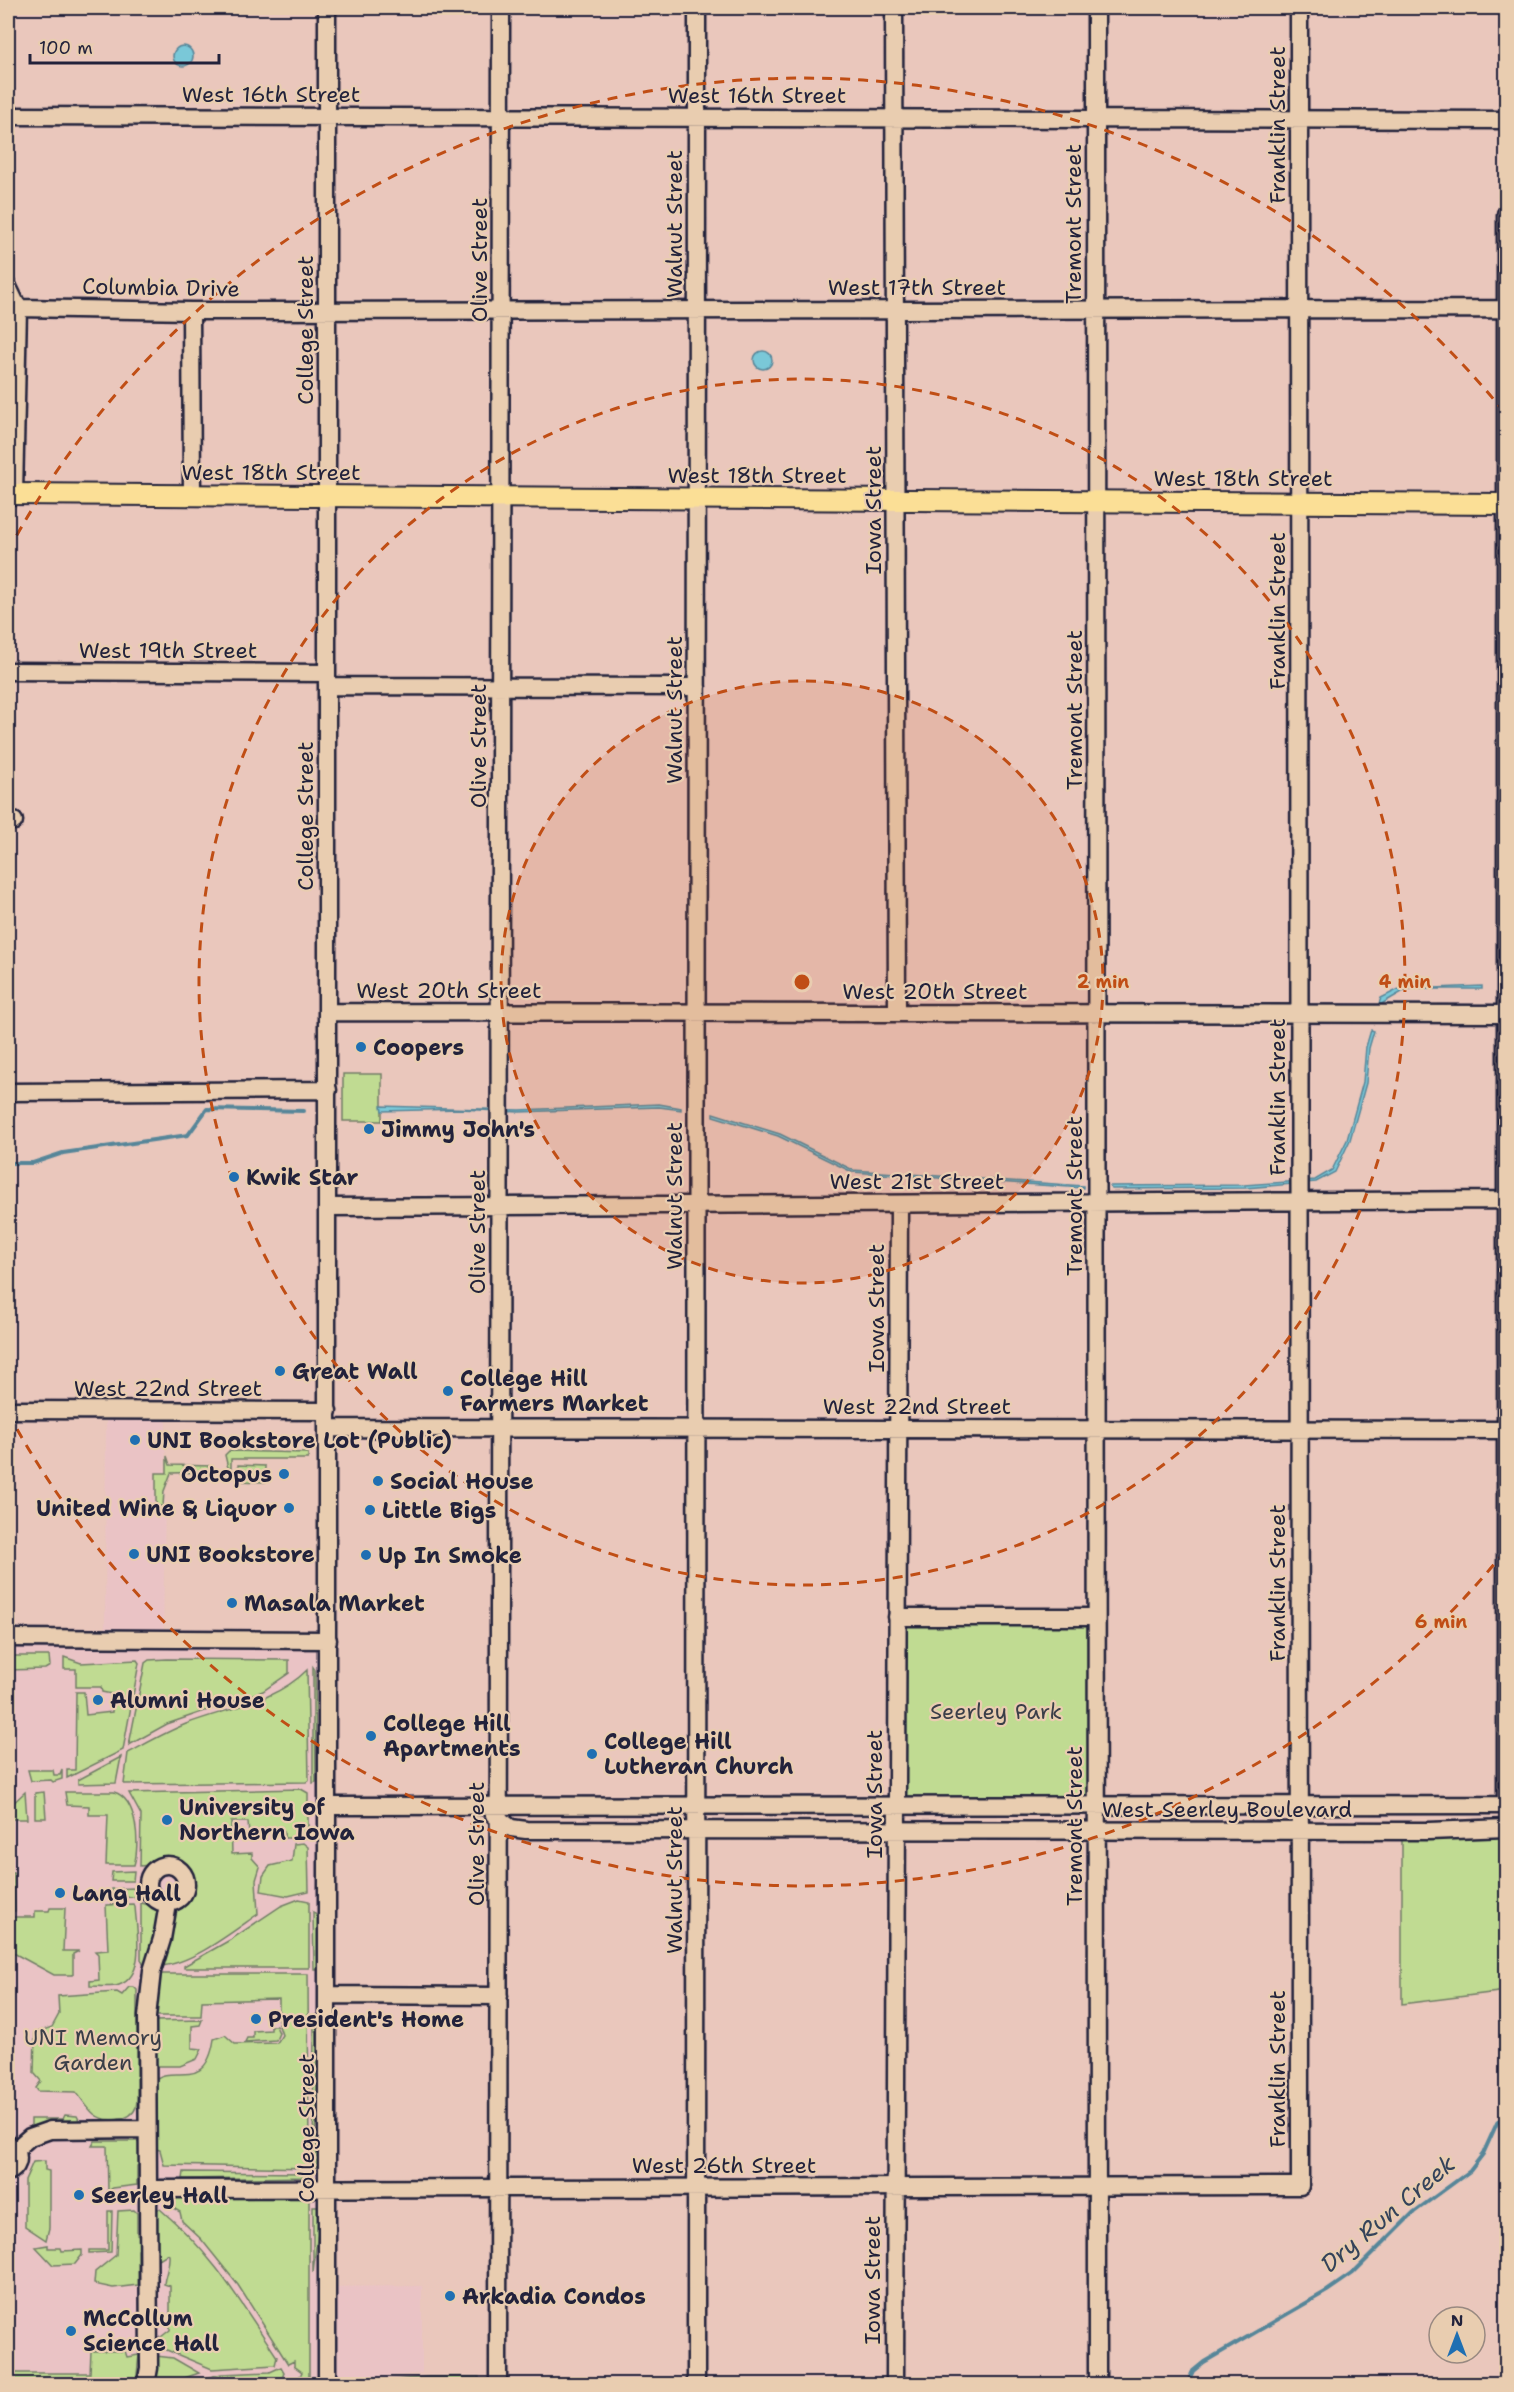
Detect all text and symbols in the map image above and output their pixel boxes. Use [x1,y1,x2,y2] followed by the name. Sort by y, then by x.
[30,27,219,65] scale bar
[39,36,93,60] text: 100 m
[1263,46,1292,204] street label: Franklin Street
[182,80,360,109] street label: West 16th Street
[668,81,846,110] street label: West 16th Street
[1059,144,1088,304] street label: Tremont Street
[660,150,689,298] street label: Walnut Street
[465,198,494,322] street label: Olive Street
[291,255,320,405] street label: College Street
[82,272,240,303] street label: Columbia Drive
[828,273,1006,302] street label: West 17th Street
[859,446,888,574] street label: Iowa Street
[181,458,361,487] street label: West 18th Street
[667,461,847,490] street label: West 18th Street
[1153,464,1333,493] street label: West 18th Street
[1263,532,1292,690] street label: Franklin Street
[1060,630,1089,790] street label: Tremont Street
[79,636,257,665] street label: West 19th Street
[660,636,689,784] street label: Walnut Street
[464,684,493,808] street label: Olive Street
[291,741,320,891] street label: College Street
[1077,970,1129,994] text: 2 min
[1379,970,1431,994] text: 4 min
[792,972,812,992] centre of rings
[356,976,542,1005] street label: West 20th Street
[842,977,1028,1006] street label: West 20th Street
[1263,1018,1292,1176] street label: Franklin Street
[373,1033,464,1062] place label: Coopers
[354,1040,368,1054] marker: Coopers
[381,1115,535,1144] place label: Jimmy John's
[1060,1116,1089,1276] street label: Tremont Street
[362,1122,376,1136] marker: Jimmy John's
[660,1122,689,1270] street label: Walnut Street
[246,1163,359,1192] place label: Kwik Star
[830,1167,1004,1196] street label: West 21st Street
[227,1170,241,1184] marker: Kwik Star
[463,1170,492,1294] street label: Olive Street
[862,1244,891,1372] street label: Iowa Street
[292,1357,418,1386] place label: Great Wall
[273,1364,287,1378] marker: Great Wall
[460,1364,649,1418] place label: College Hill Farmers Market
[74,1374,262,1403] street label: West 22nd Street
[441,1384,455,1398] marker: College Hill Farmers Market
[823,1392,1011,1421] street label: West 22nd Street
[147,1426,452,1455] place label: UNI Bookstore Lot (Public)
[128,1433,142,1447] marker: UNI Bookstore Lot (Public)
[181,1460,272,1489] place label: Octopus
[277,1467,291,1481] marker: Octopus
[390,1467,534,1496] place label: Social House
[371,1474,385,1488] marker: Social House
[36,1494,277,1523] place label: United Wine & Liquor
[382,1496,496,1525] place label: Little Bigs
[282,1501,296,1515] marker: United Wine & Liquor
[363,1503,377,1517] marker: Little Bigs
[1263,1504,1292,1662] street label: Franklin Street
[146,1540,315,1569] place label: UNI Bookstore
[378,1541,522,1570] place label: Up In Smoke
[127,1547,141,1561] marker: UNI Bookstore
[359,1548,373,1562] marker: Up In Smoke
[244,1589,425,1618] place label: Masala Market
[225,1596,239,1610] marker: Masala Market
[1415,1610,1467,1634] text: 6 min
[110,1686,265,1715] place label: Alumni House
[91,1693,105,1707] marker: Alumni House
[930,1697,1062,1726] park label: Seerley Park
[383,1709,521,1763] place label: College Hill Apartments
[604,1727,794,1781] place label: College Hill Lutheran Church
[364,1729,378,1743] marker: College Hill Apartments
[860,1730,889,1858] street label: Iowa Street
[1060,1746,1089,1906] street label: Tremont Street
[585,1747,599,1761] marker: College Hill Lutheran Church
[462,1782,491,1906] street label: Olive Street
[179,1793,355,1847] place label: University of Northern Iowa
[1102,1795,1352,1824] street label: West Seerley Boulevard
[660,1806,689,1954] street label: Walnut Street
[160,1813,174,1827] marker: University of Northern Iowa
[72,1879,181,1908] place label: Lang Hall
[53,1886,67,1900] marker: Lang Hall
[1263,1990,1292,2148] street label: Franklin Street
[268,2005,464,2034] place label: President's Home
[249,2012,263,2026] marker: President's Home
[24,2023,162,2077] park label: UNI Memory Garden
[292,2053,321,2203] street label: College Street
[1314,2148,1462,2280] water label: Dry Run Creek
[632,2151,816,2180] street label: West 26th Street
[91,2181,229,2210] place label: Seerley Hall
[72,2188,86,2202] marker: Seerley Hall
[858,2216,887,2344] street label: Iowa Street
[462,2282,646,2311] place label: Arkadia Condos
[443,2289,457,2303] marker: Arkadia Condos
[83,2304,220,2358] place label: McCollum Science Hall
[1427,2305,1487,2365] north arrow
[1451,2310,1463,2331] text: N
[64,2324,78,2338] marker: McCollum Science Hall

